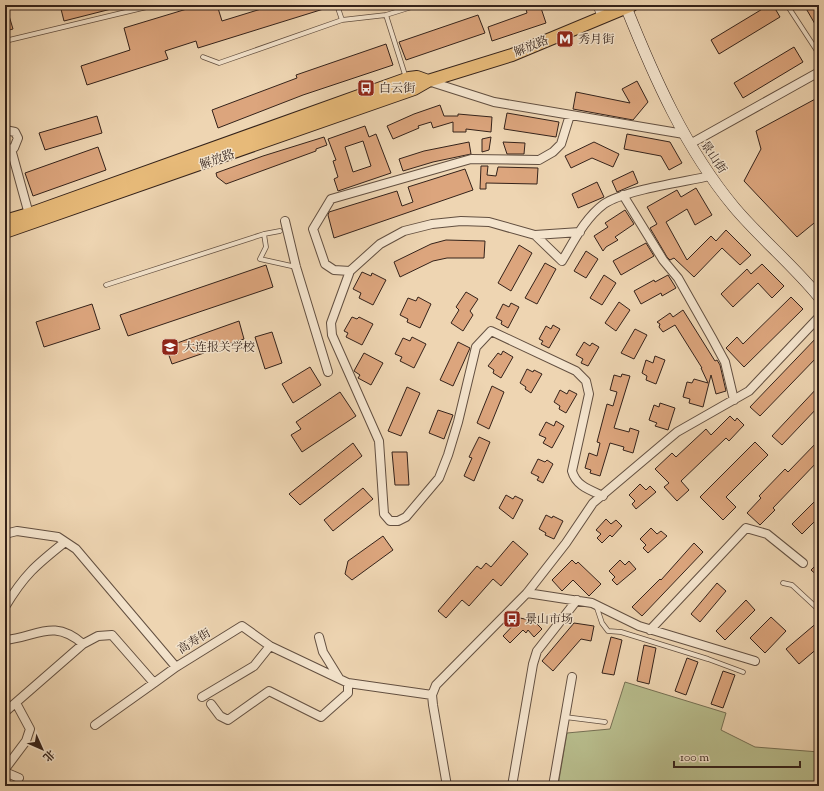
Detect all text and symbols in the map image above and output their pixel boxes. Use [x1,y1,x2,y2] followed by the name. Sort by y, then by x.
[555,29,575,49] metro station icon: 秀月街
[578,31,615,49] place label: 秀月街
[511,32,551,62] street label: 解放路
[356,78,376,98] bus stop icon: 白云街
[379,80,416,98] place label: 白云街
[696,138,731,178] street label: 景山街
[197,146,237,174] street label: 解放路
[160,337,180,357] school or university icon: 大连报关学校
[183,339,255,357] place label: 大连报关学校
[502,609,522,629] bus stop icon: 景山市场
[525,611,573,629] place label: 景山市场
[174,624,215,659] street label: 高寿街
[22,729,62,769] north arrow
[674,743,800,769] scale bar
[39,746,58,765] text: 北
[680,749,709,767] text: 100 m

